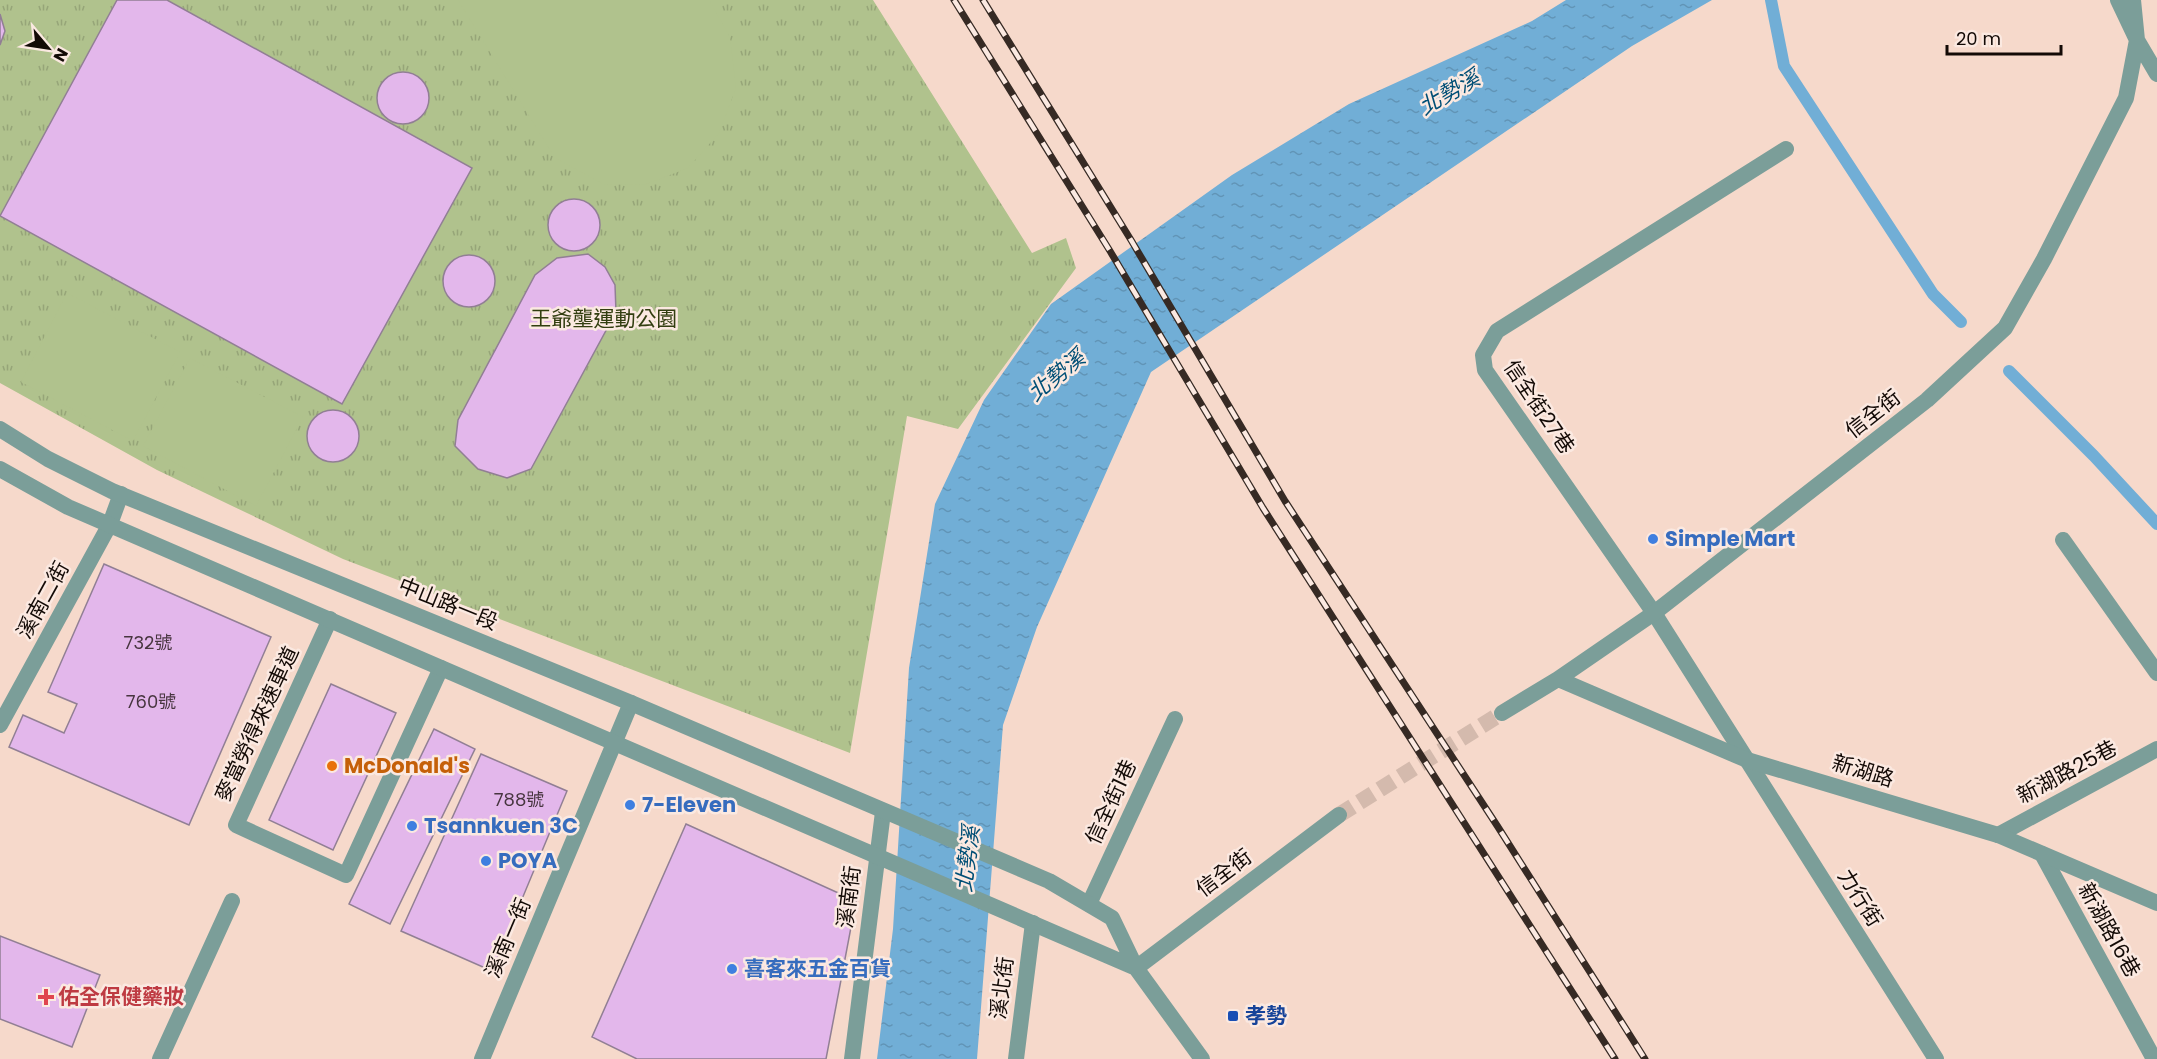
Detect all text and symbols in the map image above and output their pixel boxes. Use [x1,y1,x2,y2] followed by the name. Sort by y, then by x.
[18,18,78,78] north arrow
[1947,18,2061,56] scale bar
[1956,26,2001,51] text: 20 m
[48,44,74,66] text: N
[1413,61,1488,122] water label: 北勢溪
[531,304,678,333] park label: 王爺壟運動公園
[1021,341,1094,408] water label: 北勢溪
[1497,354,1582,459] street label: 信全街27巷
[1839,383,1906,444] street label: 信全街
[1665,524,1795,553] place label: Simple Mart
[1646,532,1660,546] marker: Simple Mart
[10,556,76,644] street label: 溪南二街
[394,570,502,637] street label: 中山路一段
[124,630,172,655] house number: 732號
[208,642,305,806] street label: 麥當勞得來速車道
[126,689,176,714] house number: 760號
[2012,733,2122,810] street label: 新湖路25巷
[1829,747,1898,794] street label: 新湖路
[344,751,470,780] place label: McDonald's
[1078,755,1143,849] street label: 信全街1巷
[325,759,339,773] marker: McDonald's
[494,787,544,812] house number: 788號
[642,790,736,819] place label: 7-Eleven
[623,798,637,812] marker: 7-Eleven
[424,811,578,840] place label: Tsannkuen 3C
[405,819,419,833] marker: Tsannkuen 3C
[948,821,987,894] water label: 北勢溪
[1190,842,1258,903] street label: 信全街
[498,846,558,875] place label: POYA
[479,854,493,868] marker: POYA
[1831,863,1889,932] street label: 力行街
[830,864,867,930] street label: 溪南街
[2072,877,2147,982] street label: 新湖路16巷
[478,893,537,982] street label: 溪南一街
[744,954,891,983] place label: 喜客來五金百貨
[983,955,1020,1021] street label: 溪北街
[725,962,739,976] marker: 喜客來五金百貨
[58,982,184,1011] place label: 佑全保健藥妝
[39,990,53,1004] marker: 佑全保健藥妝
[1245,1001,1287,1030] place label: 孝勢
[1226,1009,1240,1023] marker: 孝勢

